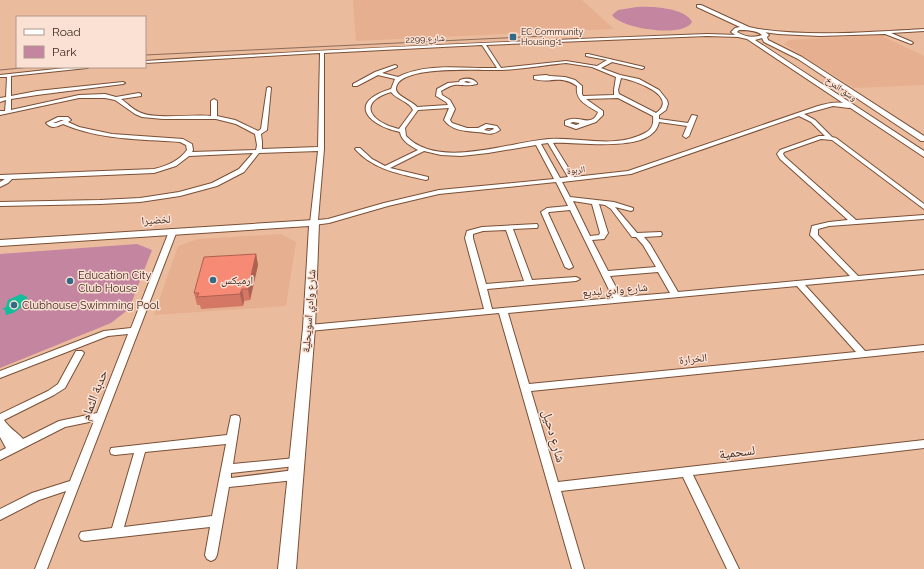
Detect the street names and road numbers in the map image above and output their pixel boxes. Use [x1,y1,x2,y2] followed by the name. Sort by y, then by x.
[405,33,445,46] street label: شارع 2299
[823,75,858,104] street label: وسق المرخ
[567,164,586,176] street label: الربوة
[141,212,171,228] street label: لخضيرا
[300,269,320,353] street label: شارع وادي اسويحلية
[582,281,648,301] street label: شارع وادي لبديع
[678,351,708,367] street label: الخرارة
[78,368,111,423] street label: حدبة الثمام
[537,408,569,465] street label: شارع دحيل
[718,442,756,462] street label: لسحمية

